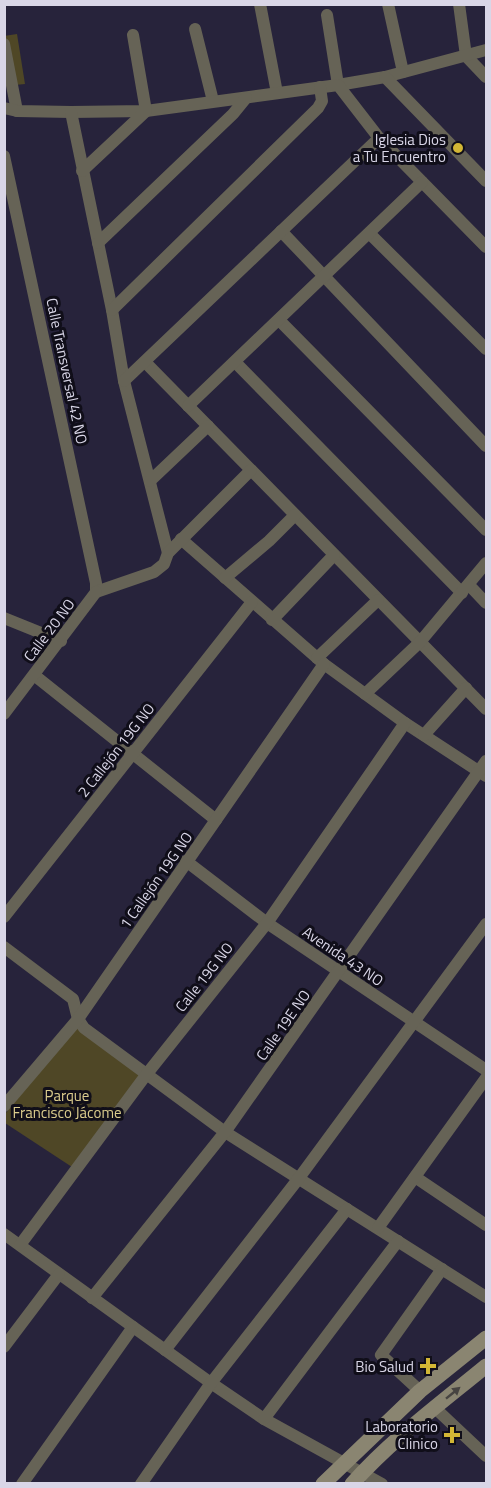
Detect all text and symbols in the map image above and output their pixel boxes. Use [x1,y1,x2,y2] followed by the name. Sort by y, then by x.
[353,128,446,168] place label: Iglesia Dios a Tu Encuentro
[451,141,465,155] marker: Iglesia Dios a Tu Encuentro
[40,296,94,446] street label: Calle Transversal 42 NO
[18,594,80,666] street label: Calle 20 NO
[72,698,160,802] street label: 2 Callejón 19G NO
[114,827,198,933] street label: 1 Callejón 19G NO
[298,920,388,992] street label: Avenida 43 NO
[169,937,239,1017] street label: Calle 19G NO
[250,985,316,1065] street label: Calle 19E NO
[12,1084,122,1124] park label: Parque Francisco Jácome
[355,1355,414,1378] place label: Bio Salud
[419,1357,437,1375] marker: Bio Salud
[445,1387,461,1400] one-way arrow
[365,1415,438,1455] place label: Laboratorio Clinico
[443,1426,461,1444] marker: Laboratorio Clinico

